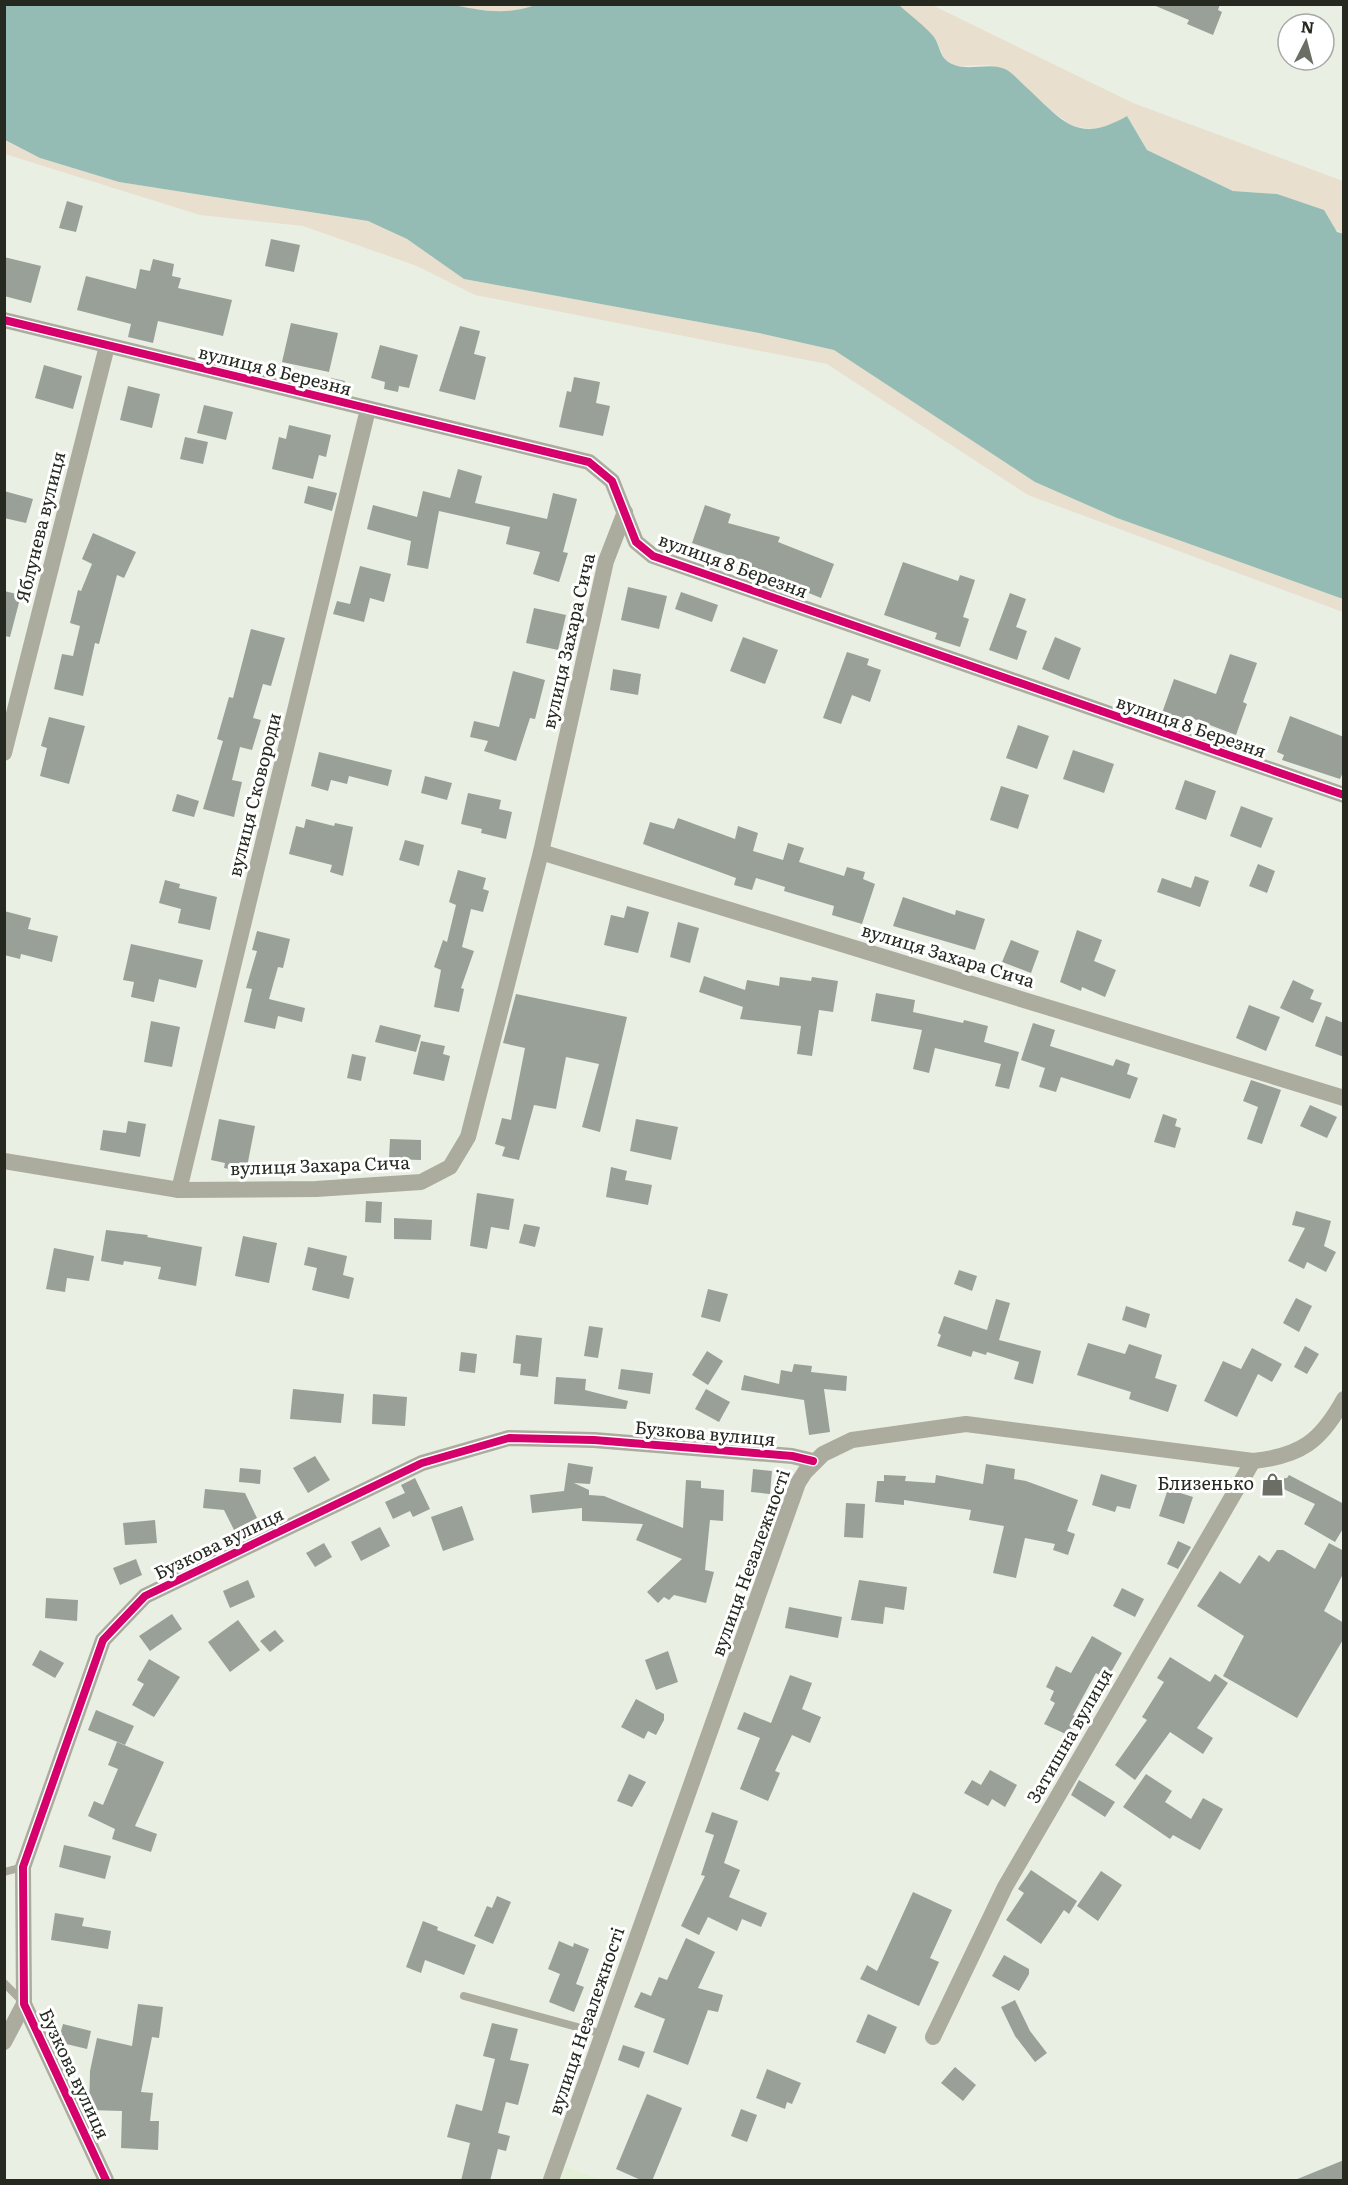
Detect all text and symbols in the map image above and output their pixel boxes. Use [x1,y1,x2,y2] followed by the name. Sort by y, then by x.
[1276,12,1336,72] north arrow
[1300,13,1316,39] text: N
[196,337,355,402] street label: вулиця 8 Березня
[8,448,71,605] street label: Яблунева вулиця
[655,525,812,604] street label: вулиця 8 Березня
[534,550,601,731] street label: вулиця Захара Сича
[1113,687,1270,764] street label: вулиця 8 Березня
[220,710,287,880] street label: вулиця Сковороди
[858,915,1039,994] street label: вулиця Захара Сича
[230,1148,411,1181] street label: вулиця Захара Сича
[634,1413,777,1452] street label: Бузкова вулиця
[703,1465,796,1660] street label: вулиця Незалежності
[1157,1469,1254,1496] place label: Близенько
[1259,1471,1285,1497] shop icon: Близенько
[149,1500,288,1586] street label: Бузкова вулиця
[1019,1663,1118,1808] street label: Затишна вулиця
[541,1923,630,2118] street label: вулиця Незалежності
[33,2004,117,2143] street label: Бузкова вулиця

